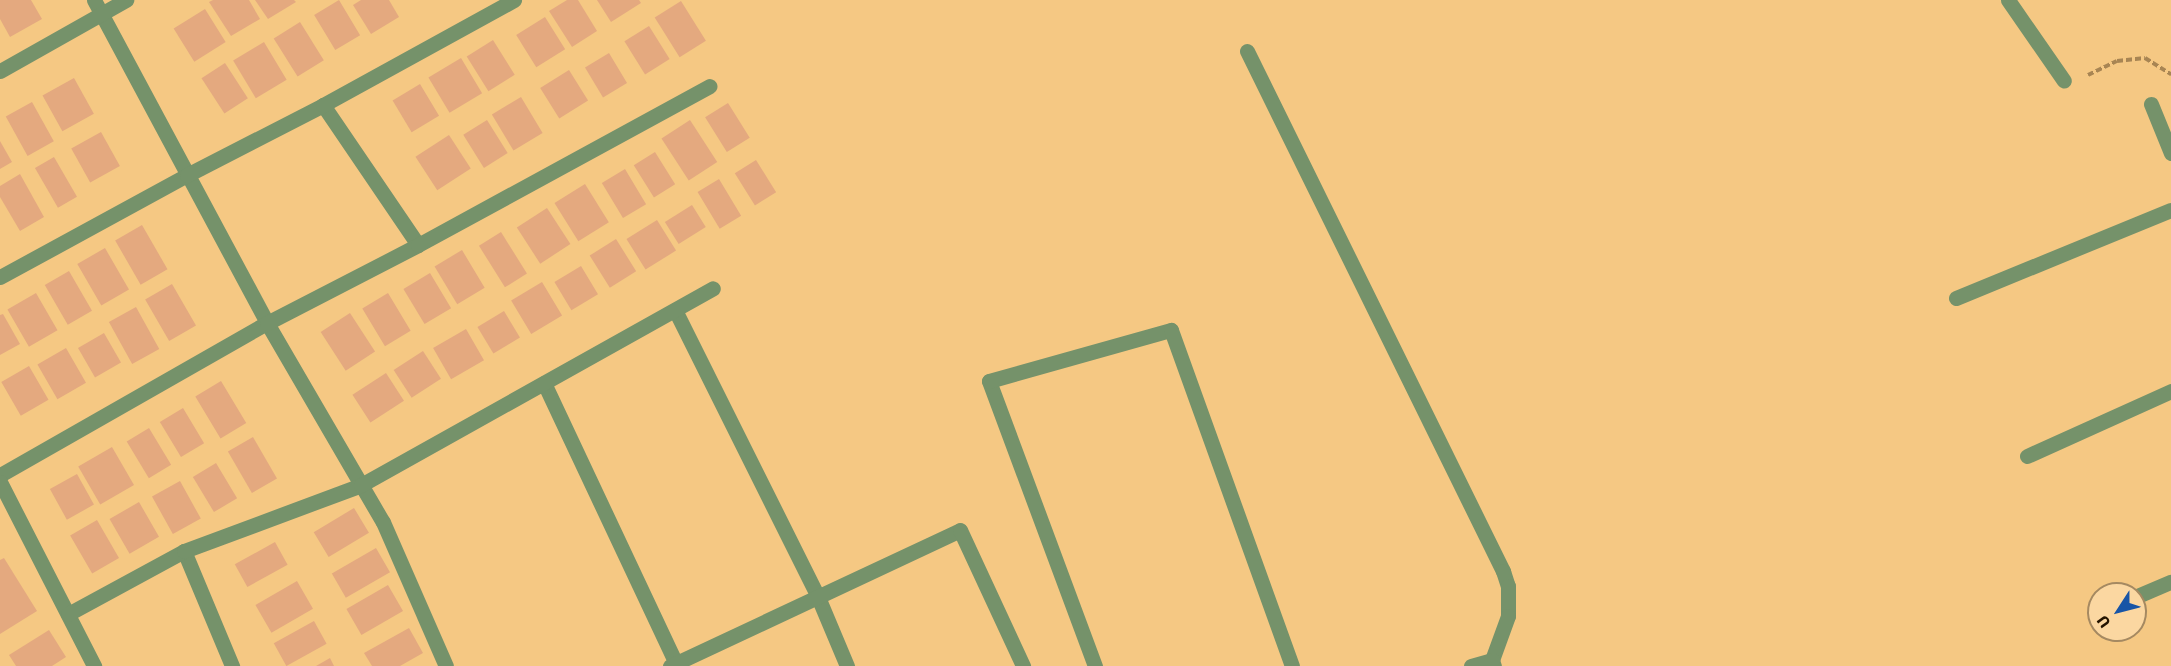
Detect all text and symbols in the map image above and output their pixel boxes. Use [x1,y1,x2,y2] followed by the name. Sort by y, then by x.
[2087,582,2147,642] north arrow
[2093,611,2115,632] text: U

